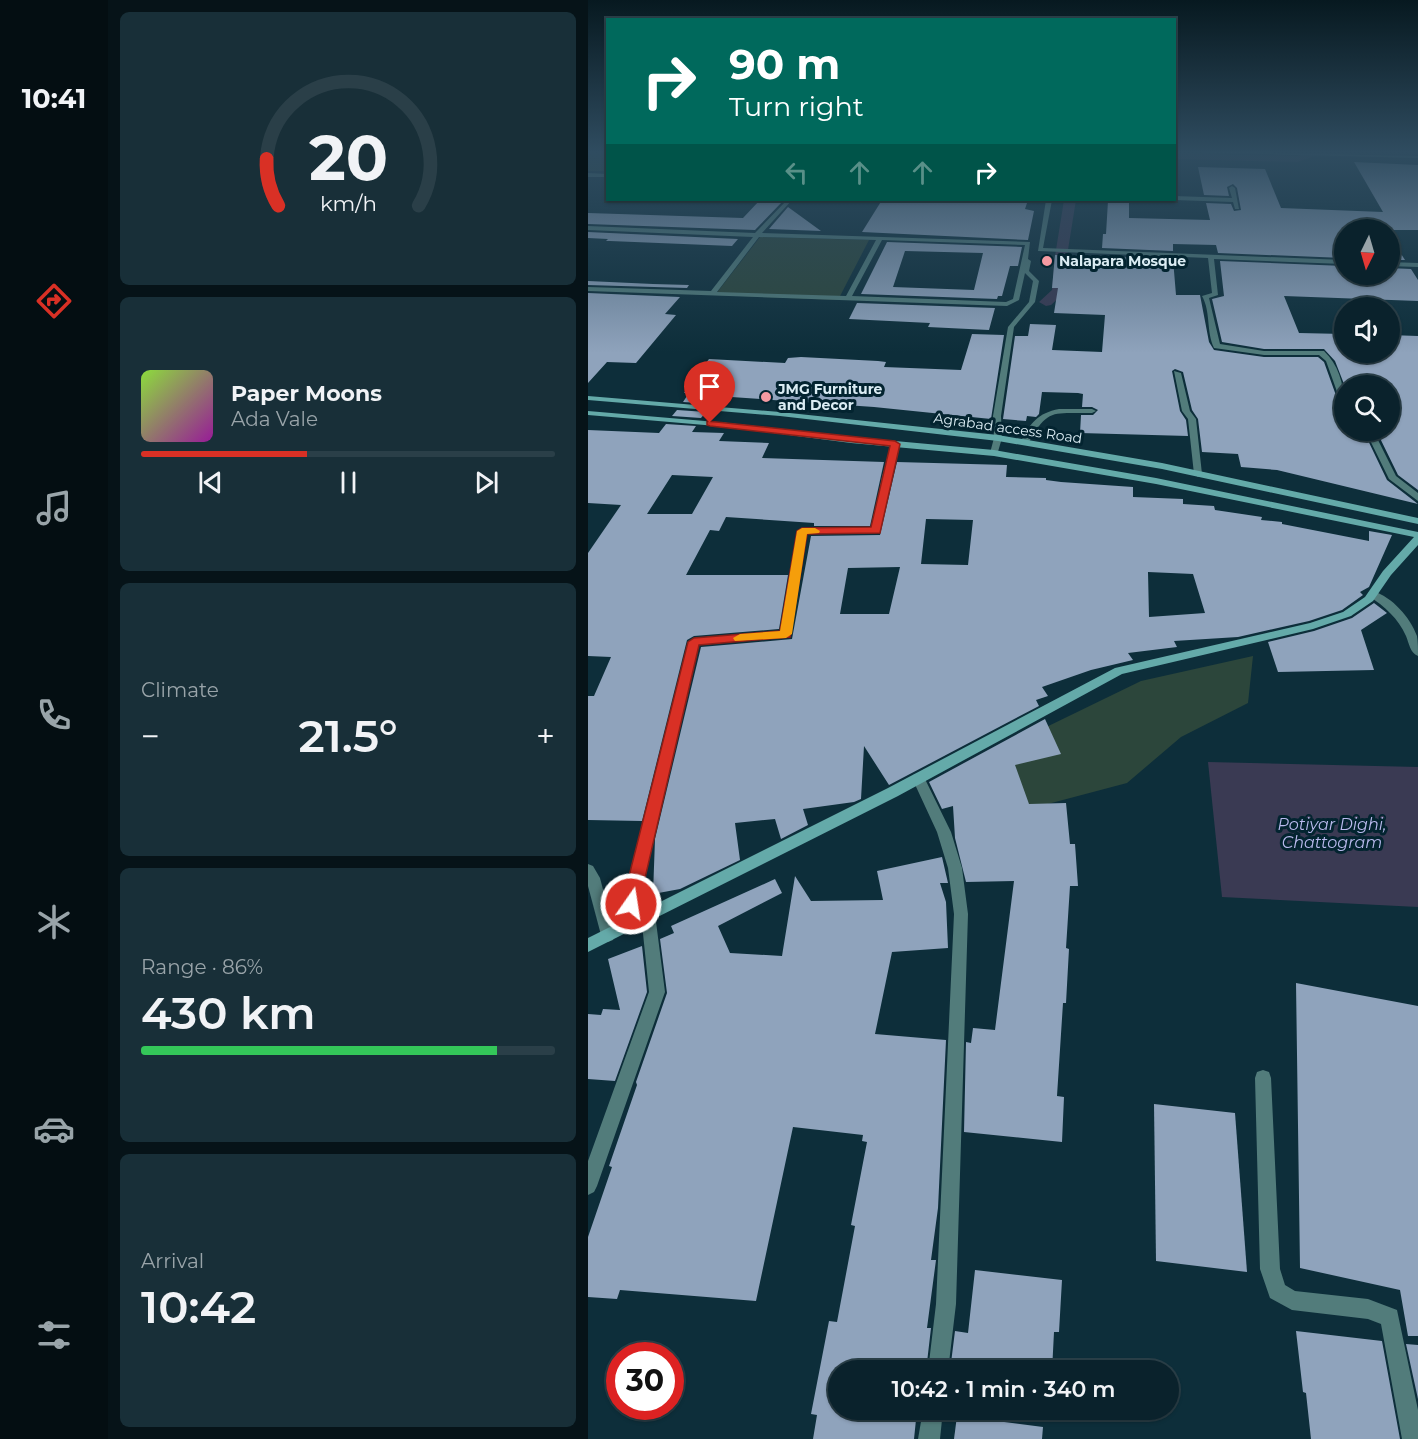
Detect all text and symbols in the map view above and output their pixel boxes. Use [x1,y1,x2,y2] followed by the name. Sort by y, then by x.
[729,38,840,90] text: 90 m
[630,42,708,120] icon: right
[22,82,86,115] text: 10:41
[729,90,864,123] text: Turn right
[308,120,388,196] text: 20
[780,156,813,189] icon: left
[843,156,876,189] icon: ahead
[906,156,939,189] icon: ahead
[969,156,1002,189] icon: right
[319,190,377,216] text: km/h
[1334,219,1400,285] north arrow
[1334,219,1400,441] map controls
[1059,252,1186,270] place label: Nalapara Mosque
[1040,254,1054,268] marker: Nalapara Mosque
[33,280,75,322] icon: directions
[1334,297,1400,363] button: sound
[684,361,735,423] pin
[693,370,726,403] icon: arrive
[1334,375,1400,441] button: search
[231,380,382,407] text: Paper Moons
[777,380,883,414] place label: JMG Furniture and Decor
[759,390,773,404] marker: JMG Furniture and Decor
[231,407,318,431] text: Ada Vale
[933,409,1083,447] street label: Agrabad access Road
[194,466,227,499] icon: previous
[332,466,365,499] icon: pause
[470,466,503,499] icon: next
[33,487,75,529] icon: music
[141,678,219,702] text: Climate
[33,694,75,736] icon: phone
[298,708,398,763] text: 21.5°
[141,716,160,756] text: −
[536,716,555,756] text: +
[1278,815,1386,852] water label: Potiyar Dighi, Chattogram
[599,872,663,936] position arrow
[33,901,75,943] icon: climate
[141,955,263,979] text: Range · 86%
[141,985,316,1040] text: 430 km
[33,1108,75,1150] icon: car
[141,1249,204,1273] text: Arrival
[141,1279,256,1334] text: 10:42
[33,1314,75,1356] icon: filters
[606,1342,684,1420] speed limit sign: 30
[892,1376,1115,1403] text: 10:42 · 1 min · 340 m

